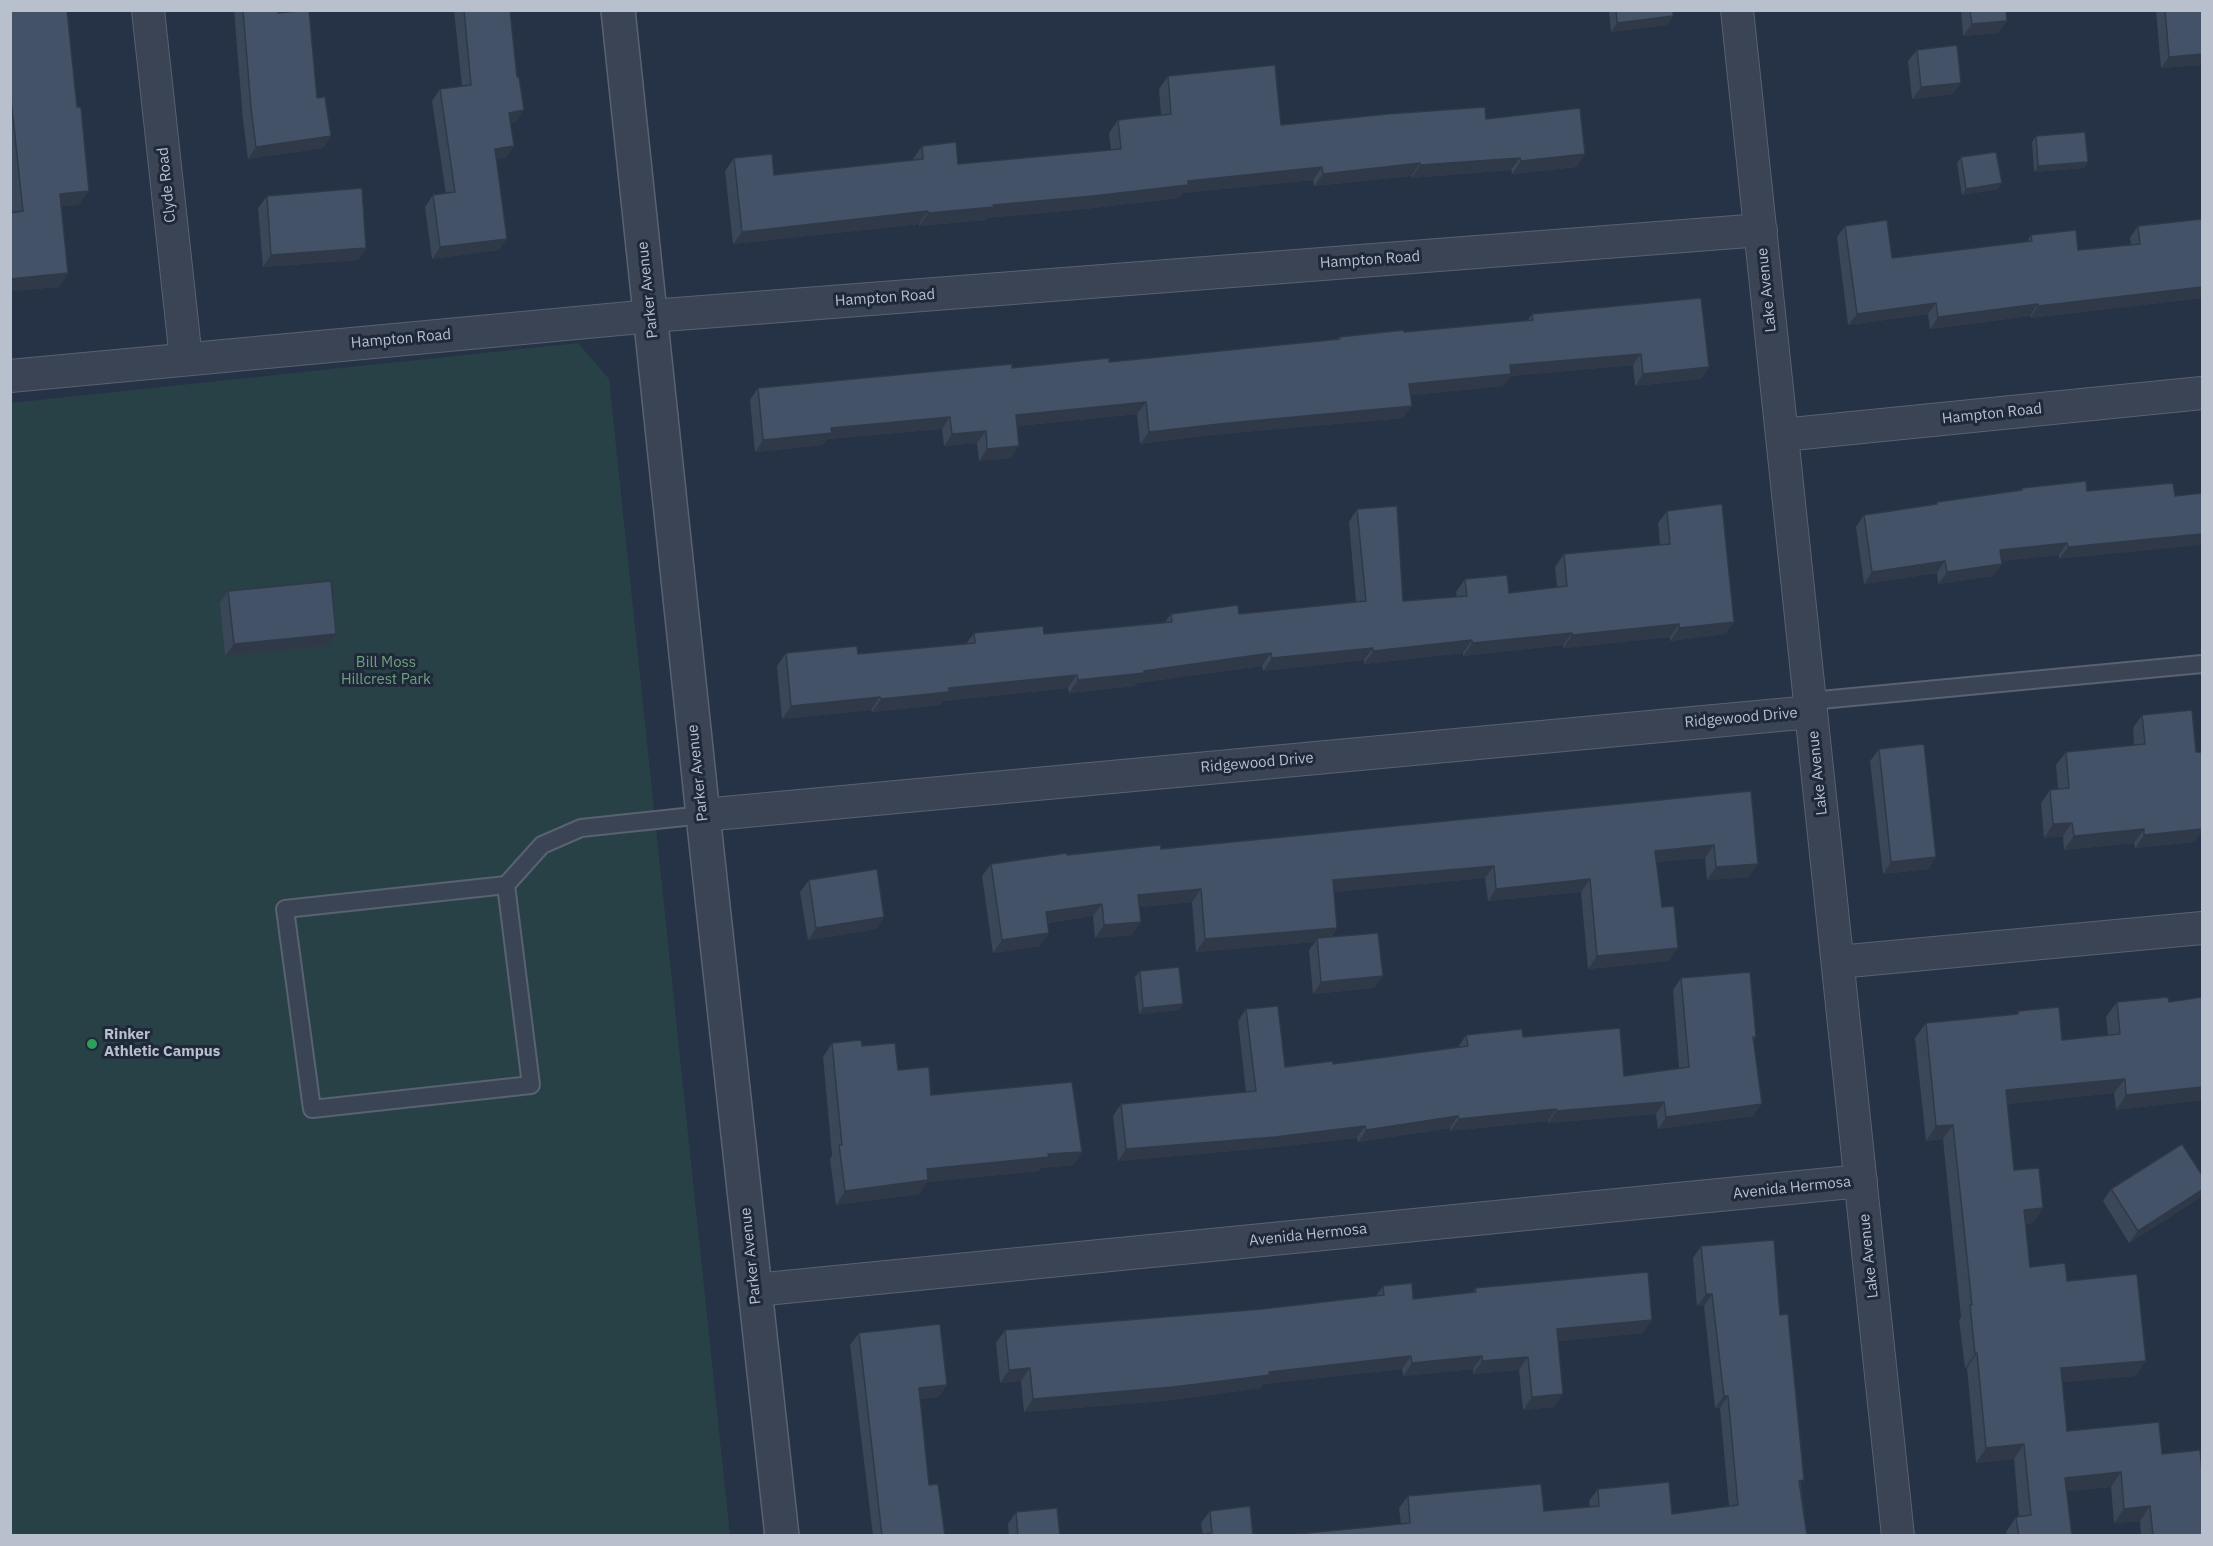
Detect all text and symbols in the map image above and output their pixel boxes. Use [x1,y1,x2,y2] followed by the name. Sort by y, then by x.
[154,146,180,224] street label: Clyde Road
[634,241,662,339] street label: Parker Avenue
[1754,247,1780,333] street label: Lake Avenue
[1319,248,1421,272] street label: Hampton Road
[834,286,936,310] street label: Hampton Road
[350,326,452,352] street label: Hampton Road
[1941,400,2043,428] street label: Hampton Road
[341,654,431,689] park label: Bill Moss Hillcrest Park
[1684,704,1798,732] street label: Ridgewood Drive
[684,724,712,822] street label: Parker Avenue
[1805,730,1831,816] street label: Lake Avenue
[1200,749,1314,777] street label: Ridgewood Drive
[104,1026,220,1061] place label: Rinker Athletic Campus
[85,1037,99,1051] marker: Rinker Athletic Campus
[1732,1173,1852,1203] street label: Avenida Hermosa
[737,1207,765,1305] street label: Parker Avenue
[1856,1213,1882,1299] street label: Lake Avenue
[1248,1220,1368,1250] street label: Avenida Hermosa

